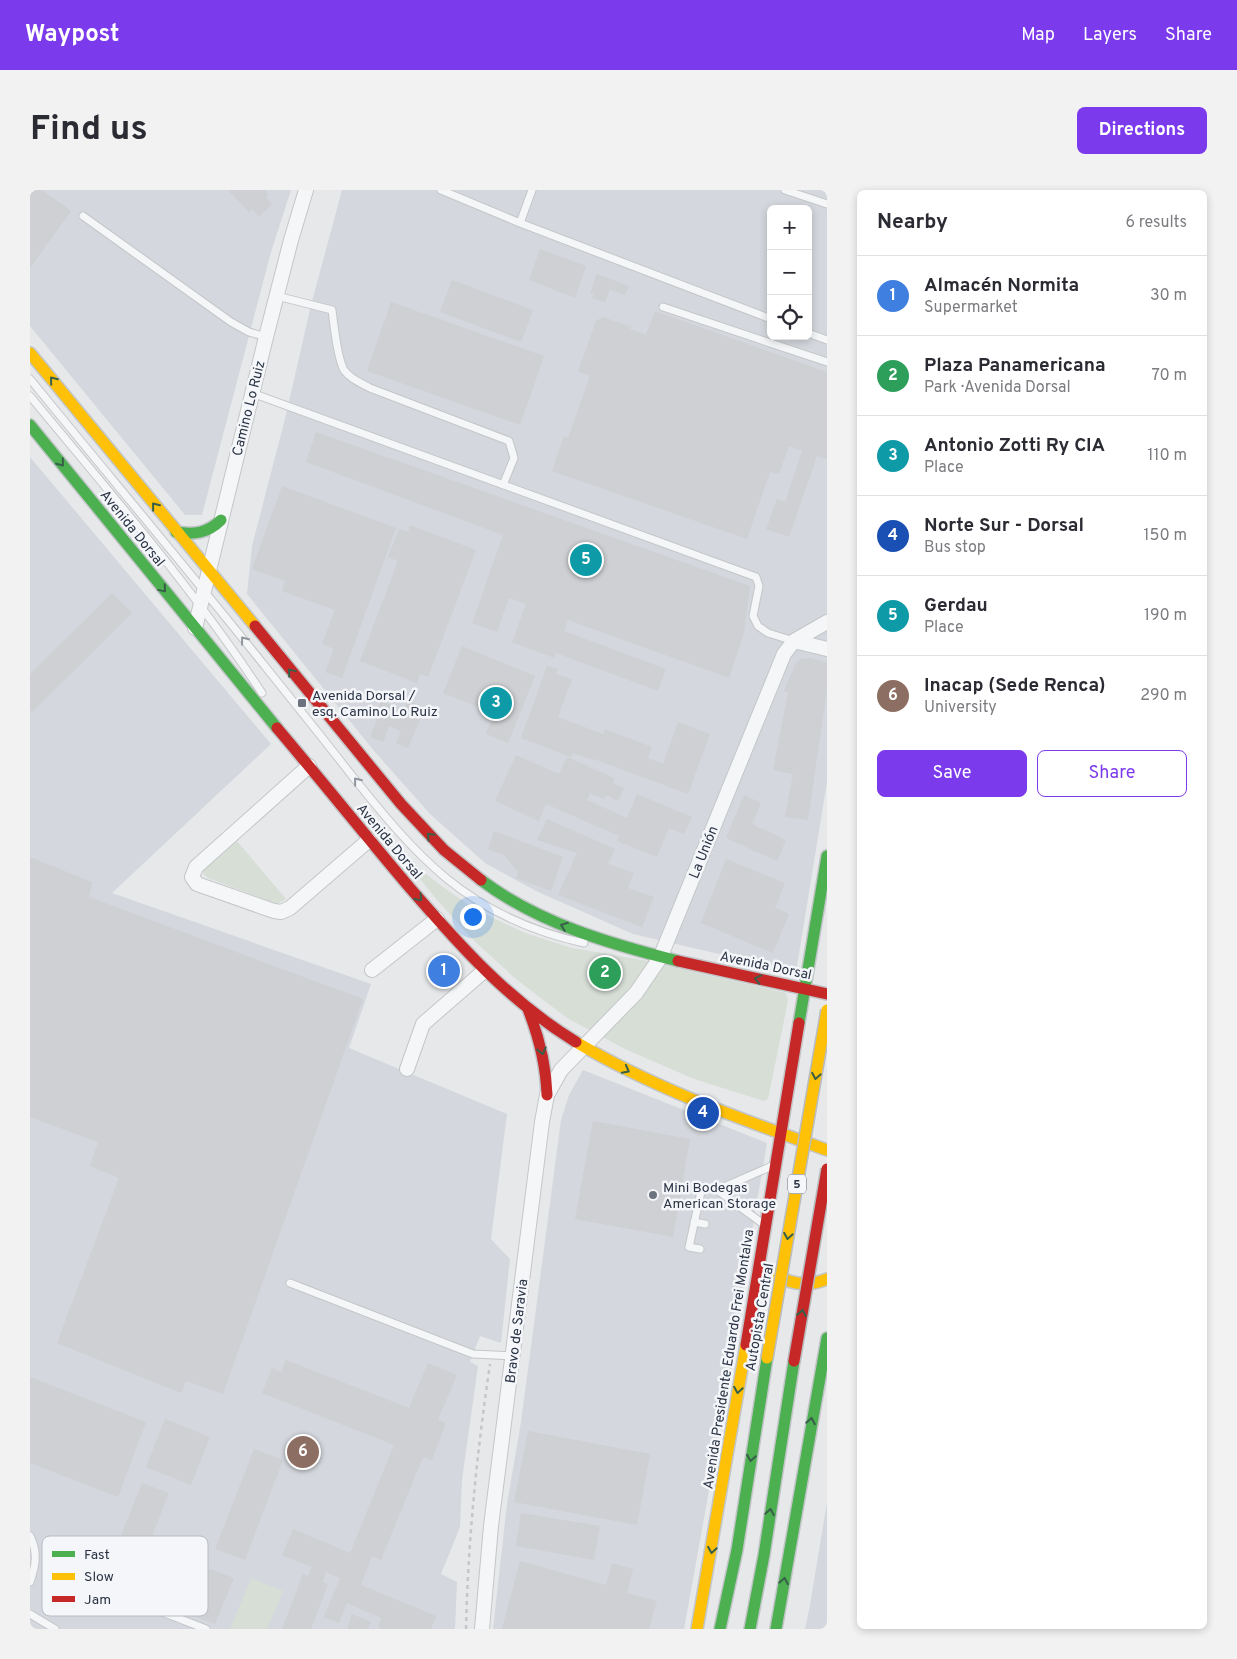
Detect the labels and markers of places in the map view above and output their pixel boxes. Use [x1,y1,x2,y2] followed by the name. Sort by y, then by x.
[570,541,602,579] pin: 5
[480,684,512,722] pin: 3
[312,688,438,721] place label: Avenida Dorsal / esq. Camino Lo Ruiz
[296,697,308,709] marker: Avenida Dorsal / esq. Camino Lo Ruiz
[428,952,460,990] pin: 1
[589,954,621,992] pin: 2
[687,1094,719,1132] pin: 4
[663,1180,776,1213] place label: Mini Bodegas American Storage
[647,1189,659,1201] marker: Mini Bodegas American Storage
[287,1433,319,1471] pin: 6

